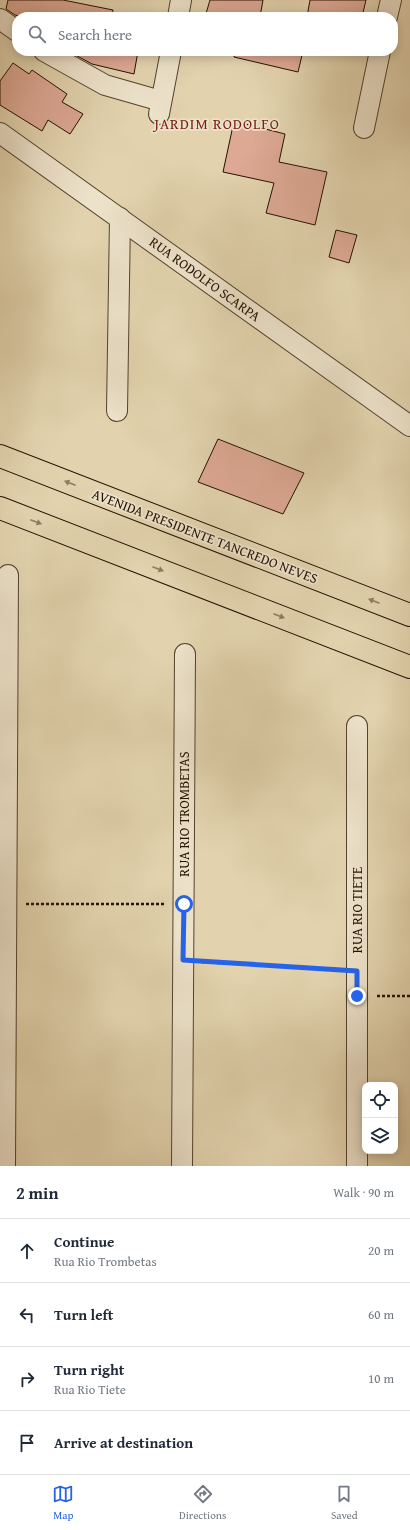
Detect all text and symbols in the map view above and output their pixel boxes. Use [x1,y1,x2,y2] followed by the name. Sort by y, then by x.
[12,12,398,56] search box
[26,23,48,45] icon: search
[58,24,132,45] text: Search here
[152,113,280,134] district label: JARDIM RODOLFO
[145,232,265,326] street label: RUA RODOLFO SCARPA
[64,480,75,486] one-way arrow
[89,484,321,588] street label: AVENIDA PRESIDENTE TANCREDO NEVES
[31,519,43,525] one-way arrow
[152,566,164,572] one-way arrow
[367,598,379,604] one-way arrow
[273,613,285,619] one-way arrow
[174,751,194,877] street label: RUA RIO TROMBETAS
[347,867,367,953] street label: RUA RIO TIETE
[175,895,193,913] route start
[348,987,366,1005] route end
[362,1082,398,1154] map controls
[362,1082,398,1118] button: locate
[362,1118,398,1154] button: layers
[16,1180,58,1205] text: 2 min
[333,1183,394,1202] text: Walk · 90 m
[54,1231,115,1252] text: Continue
[16,1240,38,1262] icon: ahead
[368,1241,394,1260] text: 20 m
[54,1252,157,1271] text: Rua Rio Trombetas
[16,1304,38,1326] icon: left
[54,1304,113,1325] text: Turn left
[368,1305,394,1324] text: 60 m
[54,1359,125,1380] text: Turn right
[16,1368,38,1390] icon: right
[368,1369,394,1388] text: 10 m
[54,1380,126,1399] text: Rua Rio Tiete
[16,1432,38,1454] icon: arrive
[54,1432,193,1453] text: Arrive at destination
[52,1483,74,1523] tab: Map
[179,1483,226,1523] tab: Directions
[331,1483,358,1523] tab: Saved

